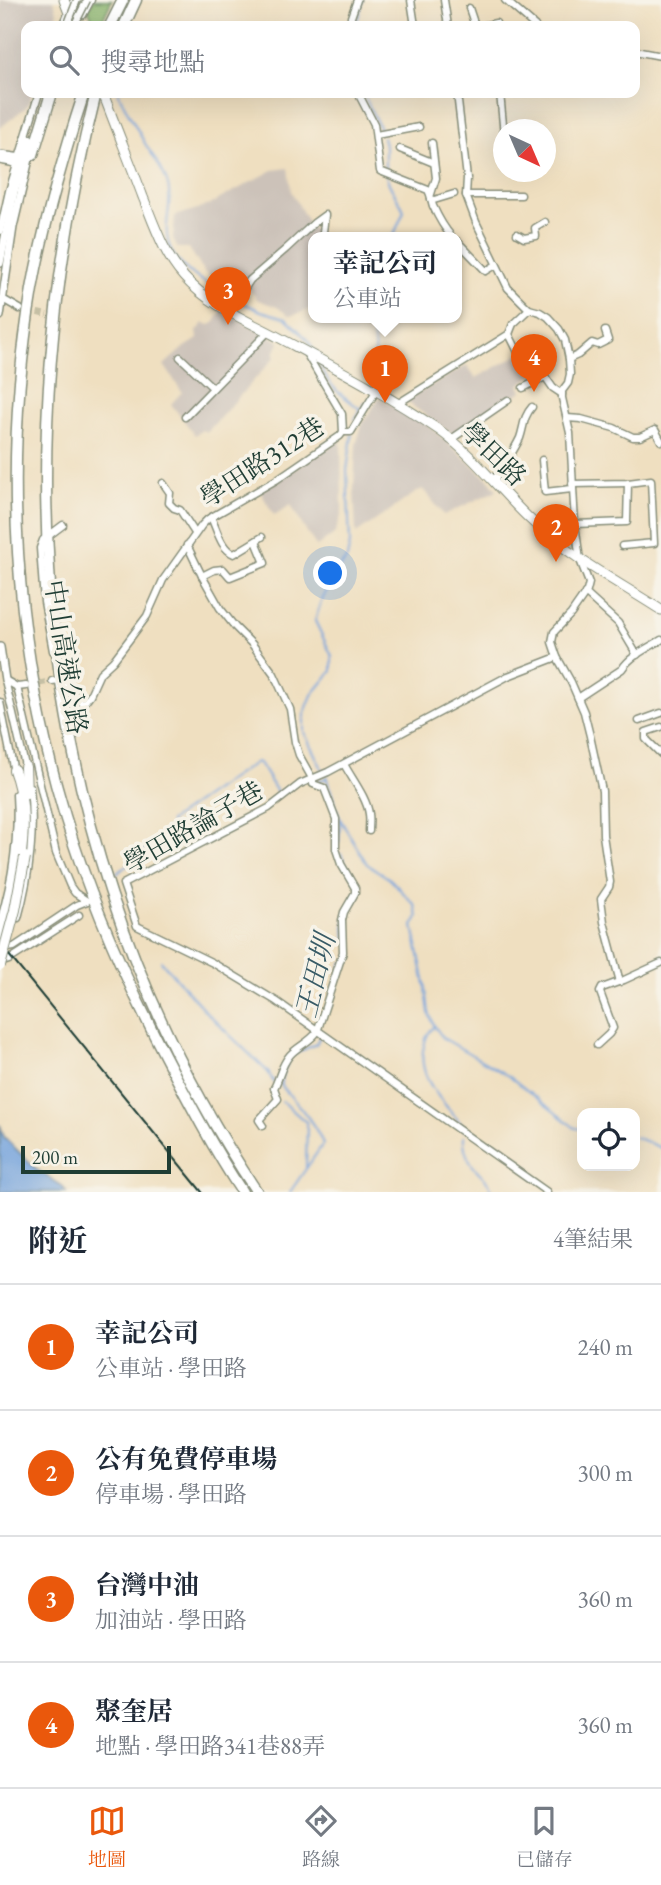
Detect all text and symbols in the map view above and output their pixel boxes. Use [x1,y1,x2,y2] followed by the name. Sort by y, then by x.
[21,21,640,98] search box
[45,41,83,79] icon: search
[101,45,205,79] text: 搜尋地點
[493,119,556,182] north arrow
[308,232,462,323] popup
[333,246,437,280] text: 幸記公司
[205,267,251,325] pin: 3
[333,283,402,313] text: 公車站
[511,334,557,392] pin: 4
[362,345,408,403] pin: 1
[193,409,331,515] street label: 學田路312巷
[454,415,534,493] street label: 學田路
[533,504,579,562] pin: 2
[313,556,347,590] your location
[37,577,95,737] street label: 中山高速公路
[117,773,269,881] street label: 學田路論子巷
[287,927,344,1021] water label: 王田圳
[577,1108,640,1171] map controls
[577,1108,640,1171] button: locate
[21,1143,172,1175] scale bar
[32,1145,78,1170] text: 200 m
[28,1221,88,1260] text: 附近
[553,1224,633,1254] text: 4筆結果
[95,1316,199,1350] text: 幸記公司
[45,1332,57,1362] text: 1
[577,1332,633,1362] text: 240 m
[95,1353,247,1383] text: 公車站 · 學田路
[95,1442,277,1476] text: 公有免費停車場
[45,1458,57,1488] text: 2
[577,1458,633,1488] text: 300 m
[95,1479,247,1509] text: 停車場 · 學田路
[95,1568,199,1602] text: 台灣中油
[45,1584,57,1614] text: 3
[577,1584,633,1614] text: 360 m
[95,1605,247,1635] text: 加油站 · 學田路
[95,1694,173,1728] text: 聚奎居
[45,1710,57,1740] text: 4
[577,1710,633,1740] text: 360 m
[95,1731,325,1761] text: 地點 · 學田路341巷88弄
[88,1802,126,1872] tab: 地圖
[302,1802,340,1872] tab: 路線
[516,1802,573,1872] tab: 已儲存

